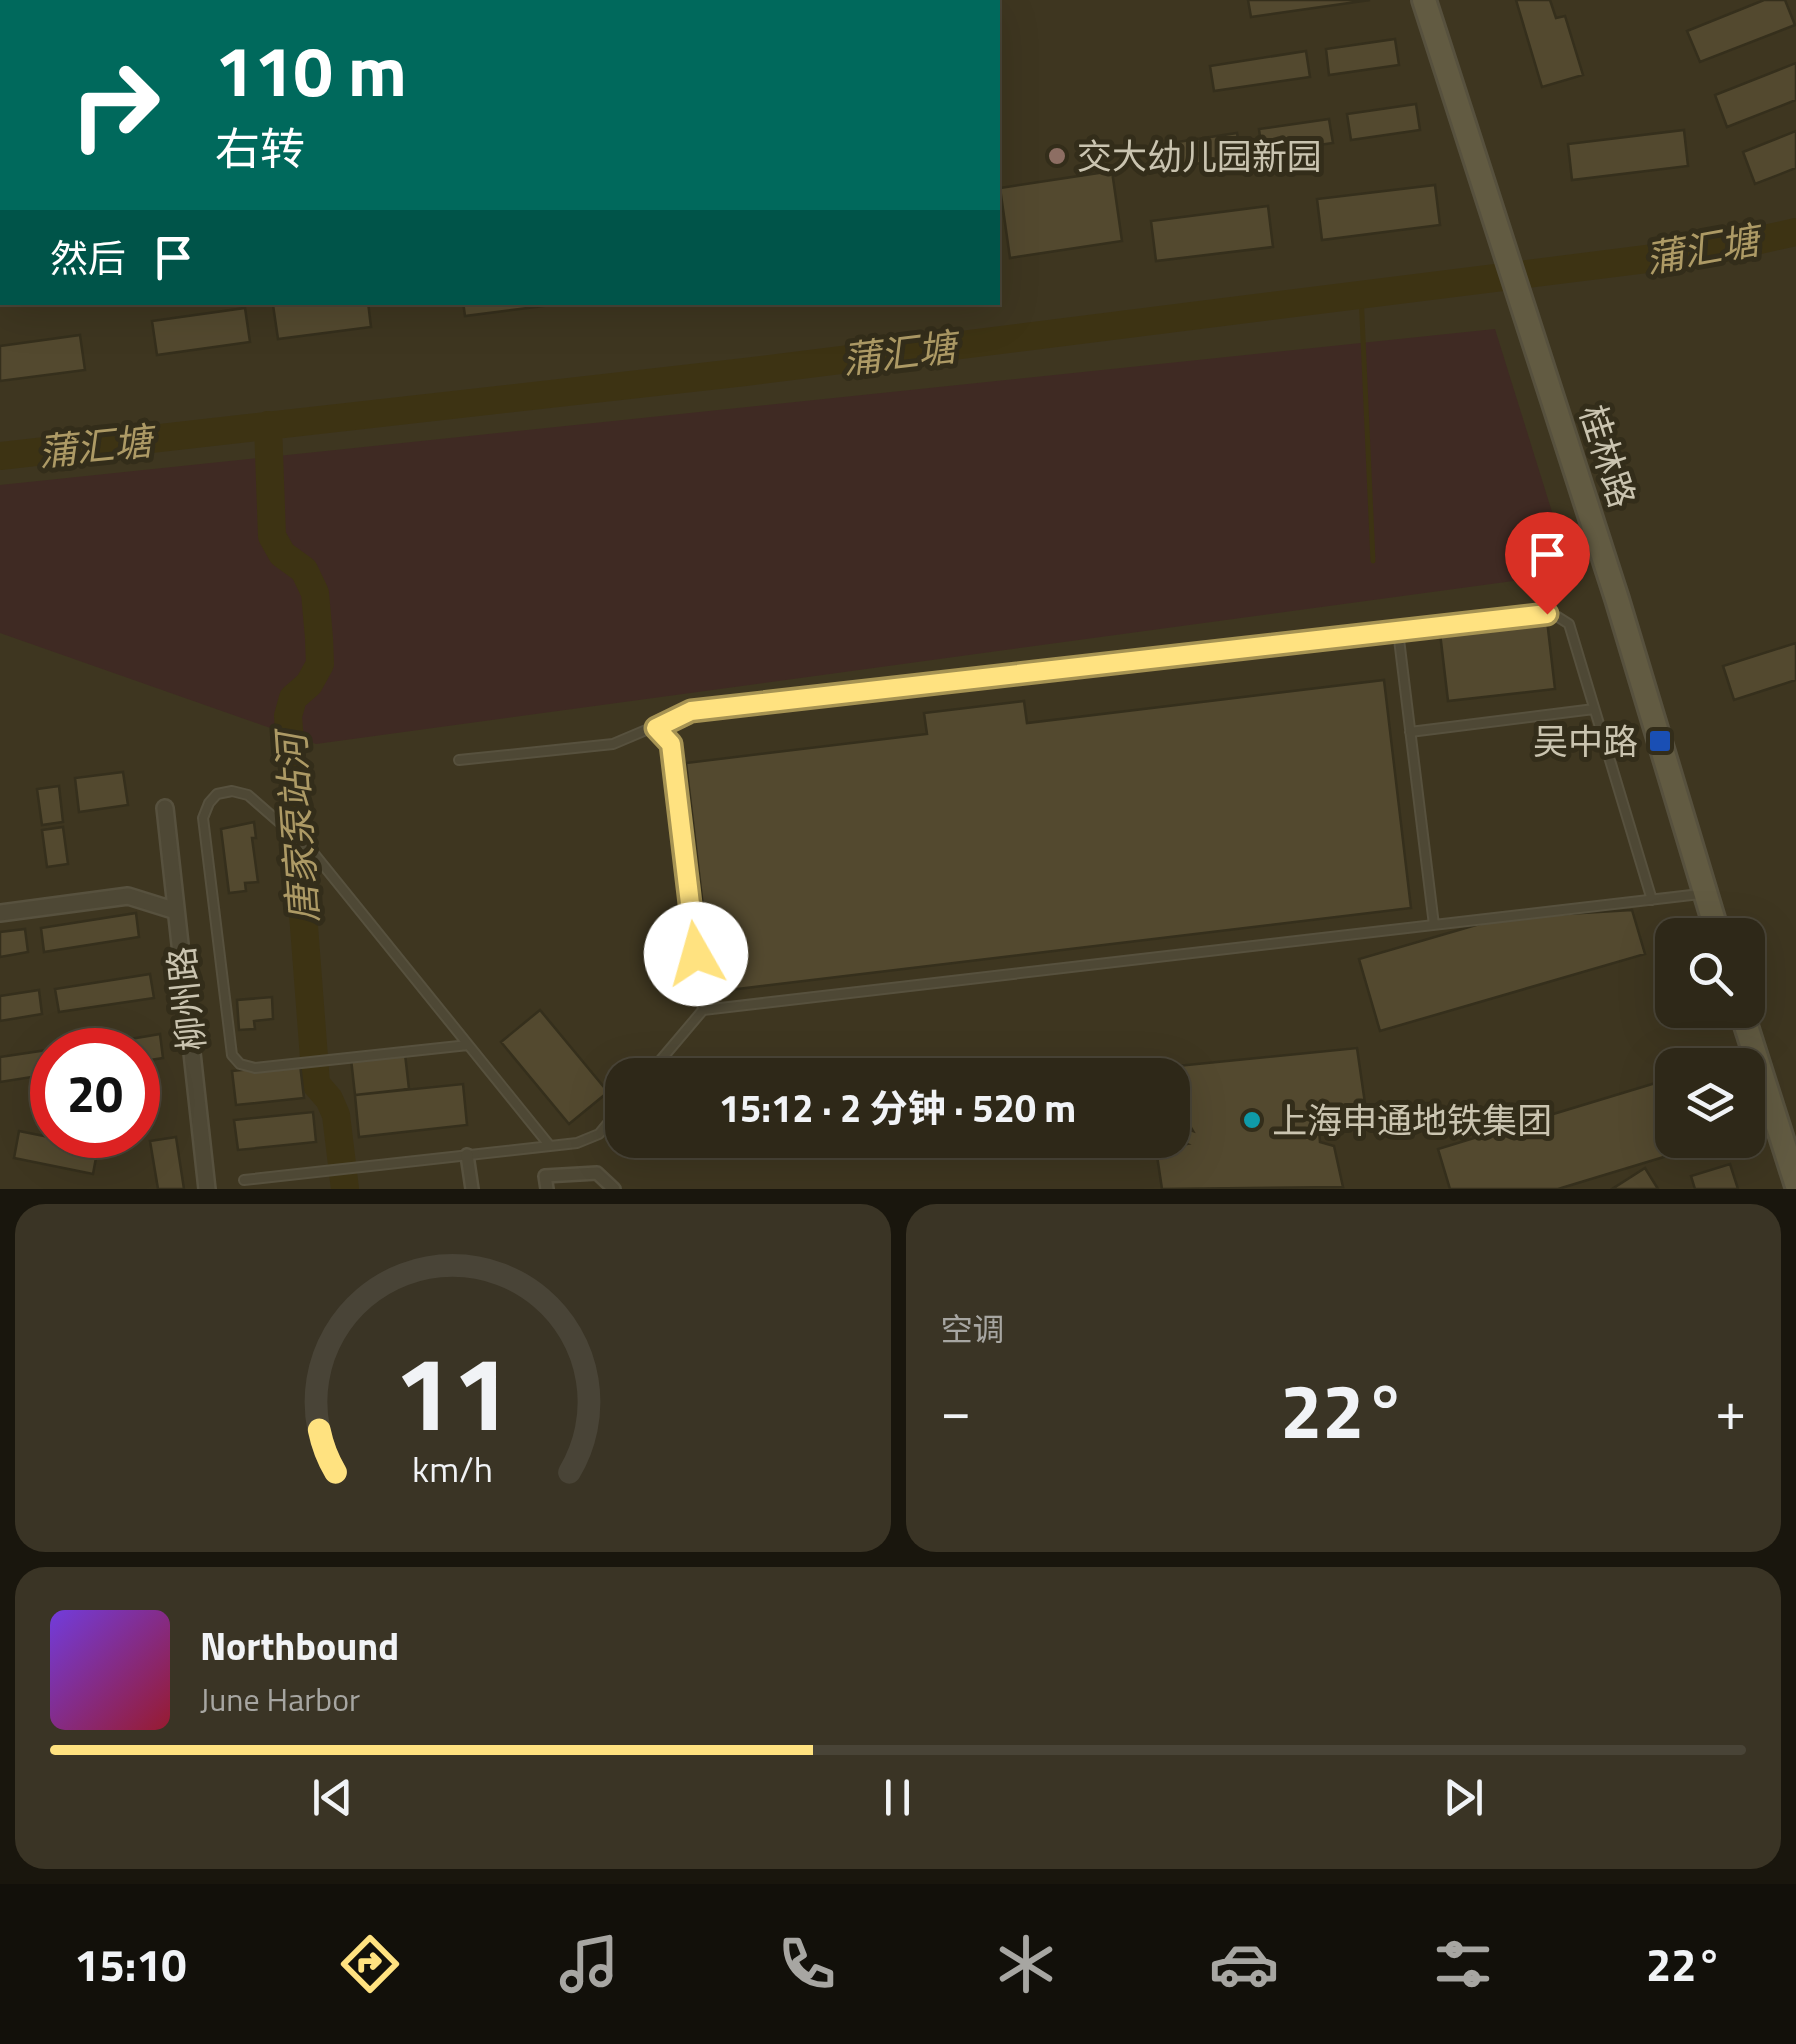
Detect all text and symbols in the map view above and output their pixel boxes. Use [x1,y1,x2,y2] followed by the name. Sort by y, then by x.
[215,17,407,123] text: 110 m
[50,40,180,170] icon: right
[215,114,305,182] text: 右转
[1077,129,1322,183] place label: 交大幼儿园新园
[1046,145,1068,167] marker: 交大幼儿园新园
[1641,210,1769,287] water label: 蒲汇塘
[50,229,126,287] text: 然后
[146,230,201,285] icon: arrive
[839,317,965,389] water label: 蒲汇塘
[1566,398,1650,514] street label: 桂林路
[35,411,161,481] water label: 蒲汇塘
[1505,512,1590,615] pin
[1520,527,1575,582] icon: arrive
[1533,714,1638,768] place label: 吴中路
[261,724,333,925] water label: 唐家泵站河
[1647,728,1673,754] marker: 吴中路
[644,902,748,1006] position arrow
[1655,918,1765,1158] map controls
[1655,918,1765,1028] button: search
[154,944,218,1054] street label: 柳州路
[30,1028,160,1158] speed limit sign: 20
[1655,1048,1765,1158] button: layers
[719,1079,1076,1137] text: 15:12 · 2 分钟 · 520 m
[1272,1093,1552,1147] place label: 上海申通地铁集团
[1241,1109,1263,1131] marker: 上海申通地铁集团
[941,1305,1005,1353] text: 空调
[395,1312,511,1470] text: 11
[1280,1353,1406,1467] text: 22°
[941,1368,971,1451] text: −
[1715,1368,1746,1451] text: +
[412,1441,493,1496] text: km/h
[200,1617,399,1675] text: Northbound
[200,1675,360,1723] text: June Harbor
[305,1770,360,1825] icon: previous
[870,1770,925,1825] icon: pause
[1436,1770,1491,1825] icon: next
[335,1929,405,1999] icon: directions
[554,1929,624,1999] icon: music
[772,1929,842,1999] icon: phone
[991,1929,1061,1999] icon: climate
[1209,1929,1279,1999] icon: car
[1428,1929,1498,1999] icon: filters
[74,1930,187,1998] text: 15:10
[1646,1930,1722,1998] text: 22°

